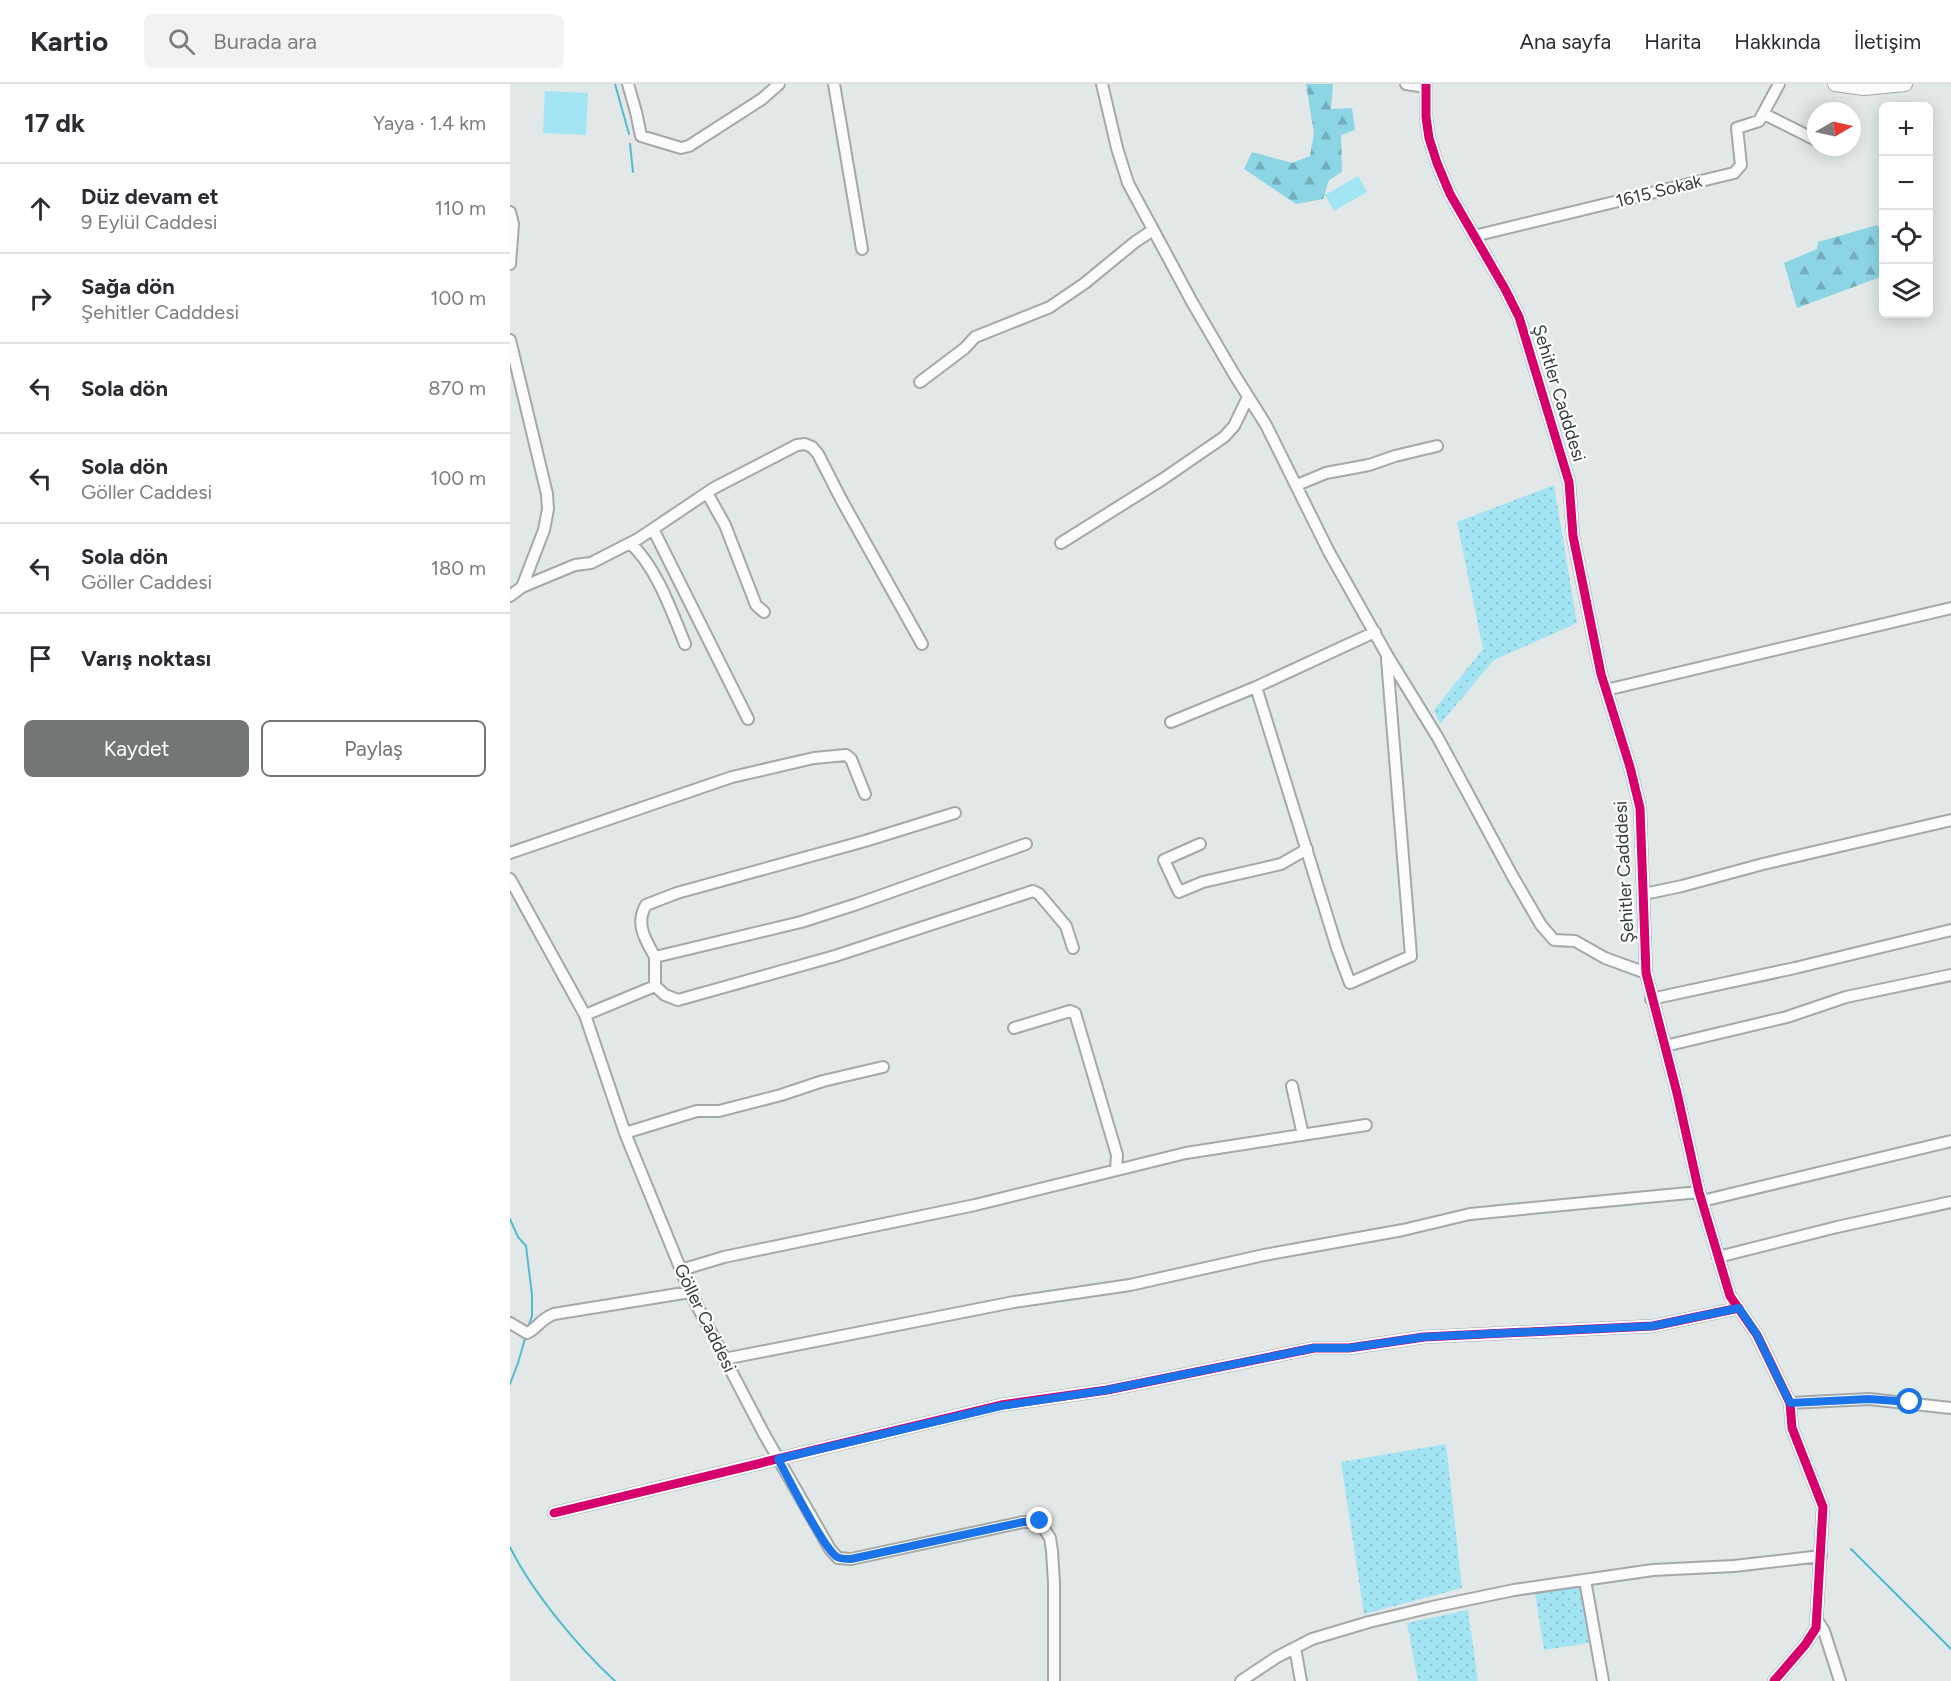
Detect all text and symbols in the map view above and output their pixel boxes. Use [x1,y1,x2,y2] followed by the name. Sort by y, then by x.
[144,14,564,68] search box
[30,24,108,58] text: Kartio
[165,25,198,58] icon: search
[213,28,317,55] text: Burada ara
[1520,29,1611,54] text: Ana sayfa
[1644,29,1701,54] text: Harita
[1734,29,1821,54] text: Hakkında
[1854,29,1921,54] text: İletişim
[1807,102,1861,156] north arrow
[1879,102,1933,318] map controls
[1879,102,1933,156] button: +
[24,107,85,139] text: 17 dk
[373,111,486,135] text: Yaya · 1.4 km
[1879,156,1933,210] button: −
[1614,170,1705,212] street label: 1615 Sokak
[81,183,218,210] text: Düz devam et
[24,192,57,225] icon: ahead
[435,196,486,220] text: 110 m
[81,210,217,234] text: 9 Eylül Caddesi
[1879,210,1933,264] button: locate
[1879,264,1933,318] button: layers
[81,273,175,300] text: Sağa dön
[24,282,57,315] icon: right
[430,286,486,310] text: 100 m
[81,300,239,324] text: Şehitler Cadddesi
[1528,322,1590,464] street label: Şehitler Cadddesi
[24,372,57,405] icon: left
[81,375,168,402] text: Sola dön
[428,376,486,400] text: 870 m
[81,453,168,480] text: Sola dön
[24,462,57,495] icon: left
[430,466,486,490] text: 100 m
[81,480,212,504] text: Göller Caddesi
[81,543,168,570] text: Sola dön
[24,552,57,585] icon: left
[431,556,486,580] text: 180 m
[81,570,212,594] text: Göller Caddesi
[24,642,57,675] icon: arrive
[81,645,211,672] text: Varış noktası
[24,720,249,777] button: Kaydet
[261,720,486,777] button: Paylaş
[1609,800,1639,944] street label: Şehitler Cadddesi
[669,1260,741,1376] street label: Göller Caddesi
[1896,1388,1922,1414] route start
[1026,1507,1052,1533] route end

